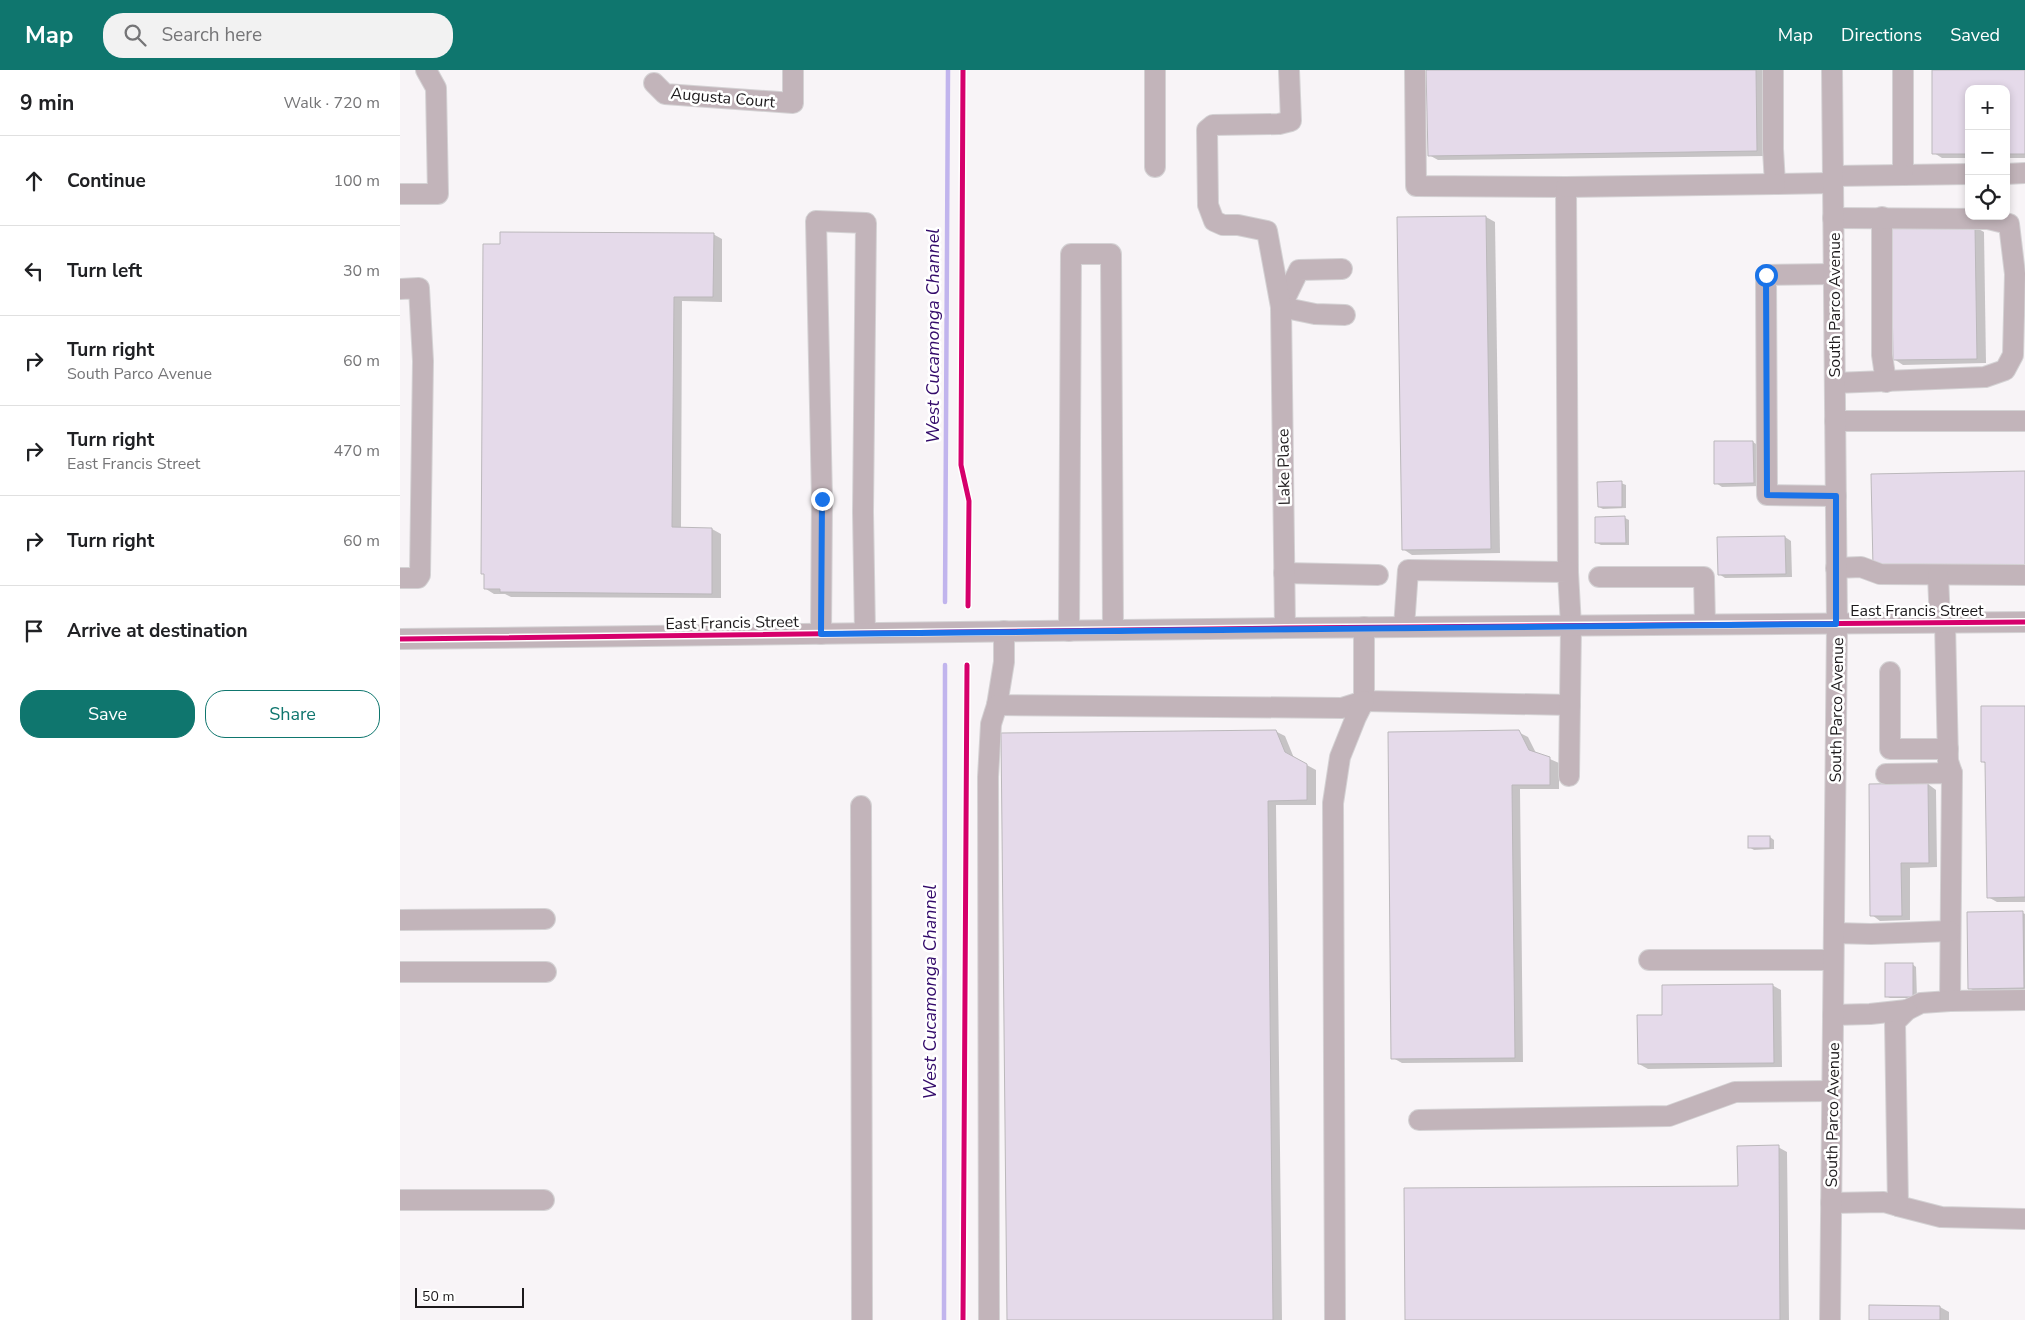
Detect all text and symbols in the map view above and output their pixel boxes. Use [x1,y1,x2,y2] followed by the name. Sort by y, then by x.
[103,13,453,58] search box
[25,19,73,51] text: Map
[121,21,149,49] icon: search
[161,22,262,48] text: Search here
[1778,23,1813,47] text: Map
[1841,23,1922,47] text: Directions
[1950,23,2000,47] text: Saved
[670,82,776,114] street label: Augusta Court
[1965,85,2010,220] map controls
[1965,85,2010,130] button: +
[20,89,74,117] text: 9 min
[284,92,380,114] text: Walk · 720 m
[1965,130,2010,175] button: −
[20,167,48,195] icon: ahead
[67,168,146,194] text: Continue
[333,170,380,192] text: 100 m
[1965,175,2010,220] button: locate
[921,228,945,444] water label: West Cucamonga Channel
[1824,232,1846,378] street label: South Parco Avenue
[20,257,48,285] icon: left
[67,258,142,284] text: Turn left
[343,260,380,282] text: 30 m
[1755,264,1778,287] route start
[67,337,154,363] text: Turn right
[20,347,48,375] icon: right
[343,350,380,372] text: 60 m
[67,363,212,385] text: South Parco Avenue
[67,427,154,453] text: Turn right
[1272,428,1296,506] street label: Lake Place
[20,437,48,465] icon: right
[333,440,380,462] text: 470 m
[67,453,200,475] text: East Francis Street
[811,488,834,511] route end
[20,527,48,555] icon: right
[67,528,154,554] text: Turn right
[343,530,380,552] text: 60 m
[1850,600,1984,622] street label: East Francis Street
[665,611,799,635] street label: East Francis Street
[20,617,48,645] icon: arrive
[67,618,248,644] text: Arrive at destination
[1825,637,1849,783] street label: South Parco Avenue
[20,690,195,738] button: Save
[205,690,380,738] button: Share
[918,884,942,1100] water label: West Cucamonga Channel
[1821,1042,1845,1188] street label: South Parco Avenue
[415,1285,524,1308] scale bar
[422,1287,454,1306] text: 50 m

